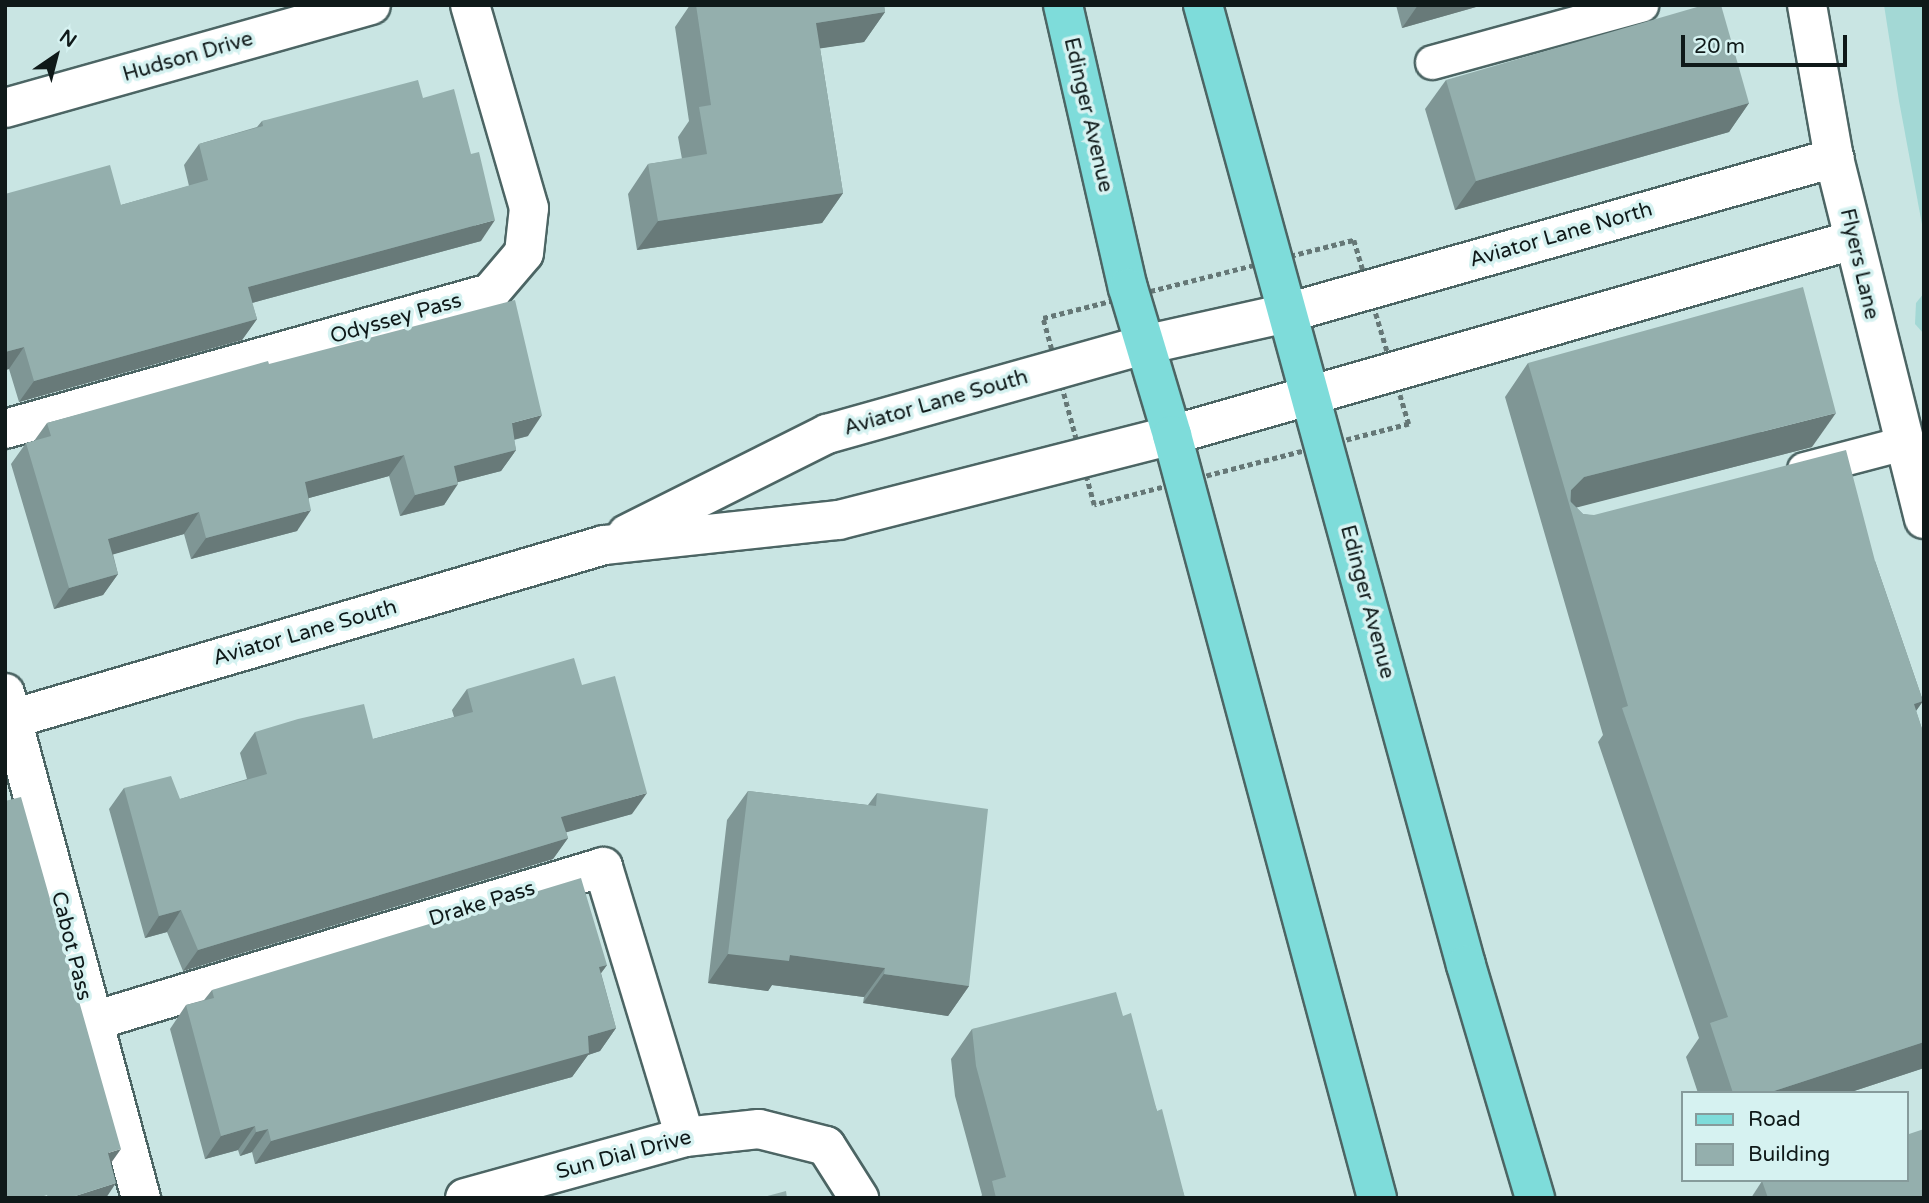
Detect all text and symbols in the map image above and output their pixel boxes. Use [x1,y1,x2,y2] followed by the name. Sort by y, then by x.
[21,21,91,91] north arrow
[1684,21,1850,65] scale bar
[55,25,81,52] text: N
[120,26,256,88] street label: Hudson Drive
[1694,34,1745,59] text: 20 m
[1058,35,1118,195] street label: Edinger Avenue
[1467,197,1655,273] street label: Aviator Lane North
[1834,206,1884,322] street label: Flyers Lane
[327,288,465,350] street label: Odyssey Pass
[841,365,1031,441] street label: Aviator Lane South
[1334,522,1400,682] street label: Edinger Avenue
[210,595,400,671] street label: Aviator Lane South
[426,876,538,932] street label: Drake Pass
[45,889,97,1003] street label: Cabot Pass
[1680,1091,1908,1182] legend
[1748,1107,1801,1132] text: Road
[554,1125,694,1185] street label: Sun Dial Drive
[1748,1142,1830,1167] text: Building

